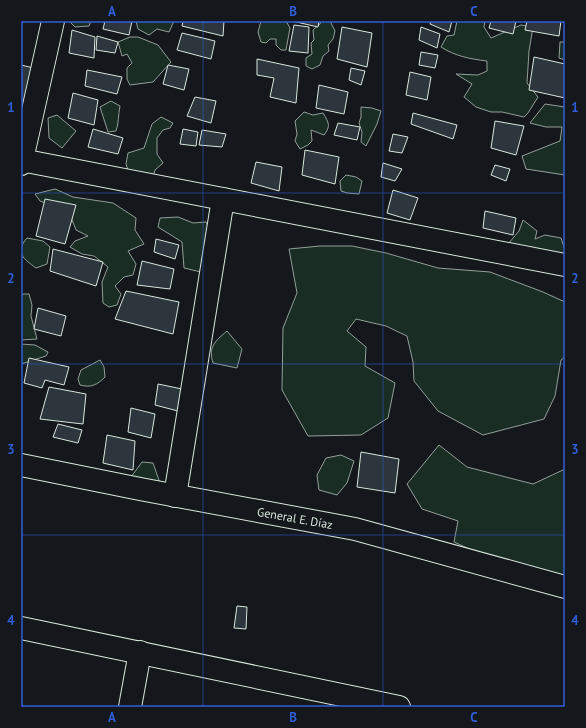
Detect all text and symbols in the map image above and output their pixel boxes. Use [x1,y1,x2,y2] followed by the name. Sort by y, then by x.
[108,3,116,20] text: A
[289,3,297,20] text: B
[470,3,478,20] text: C
[7,99,15,116] text: 1
[571,99,579,116] text: 1
[7,270,15,287] text: 2
[571,270,579,287] text: 2
[7,441,15,458] text: 3
[571,441,579,458] text: 3
[256,504,334,532] street label: General E. Díaz
[7,612,15,629] text: 4
[571,612,579,629] text: 4
[108,709,116,726] text: A
[289,709,297,726] text: B
[470,709,478,726] text: C

